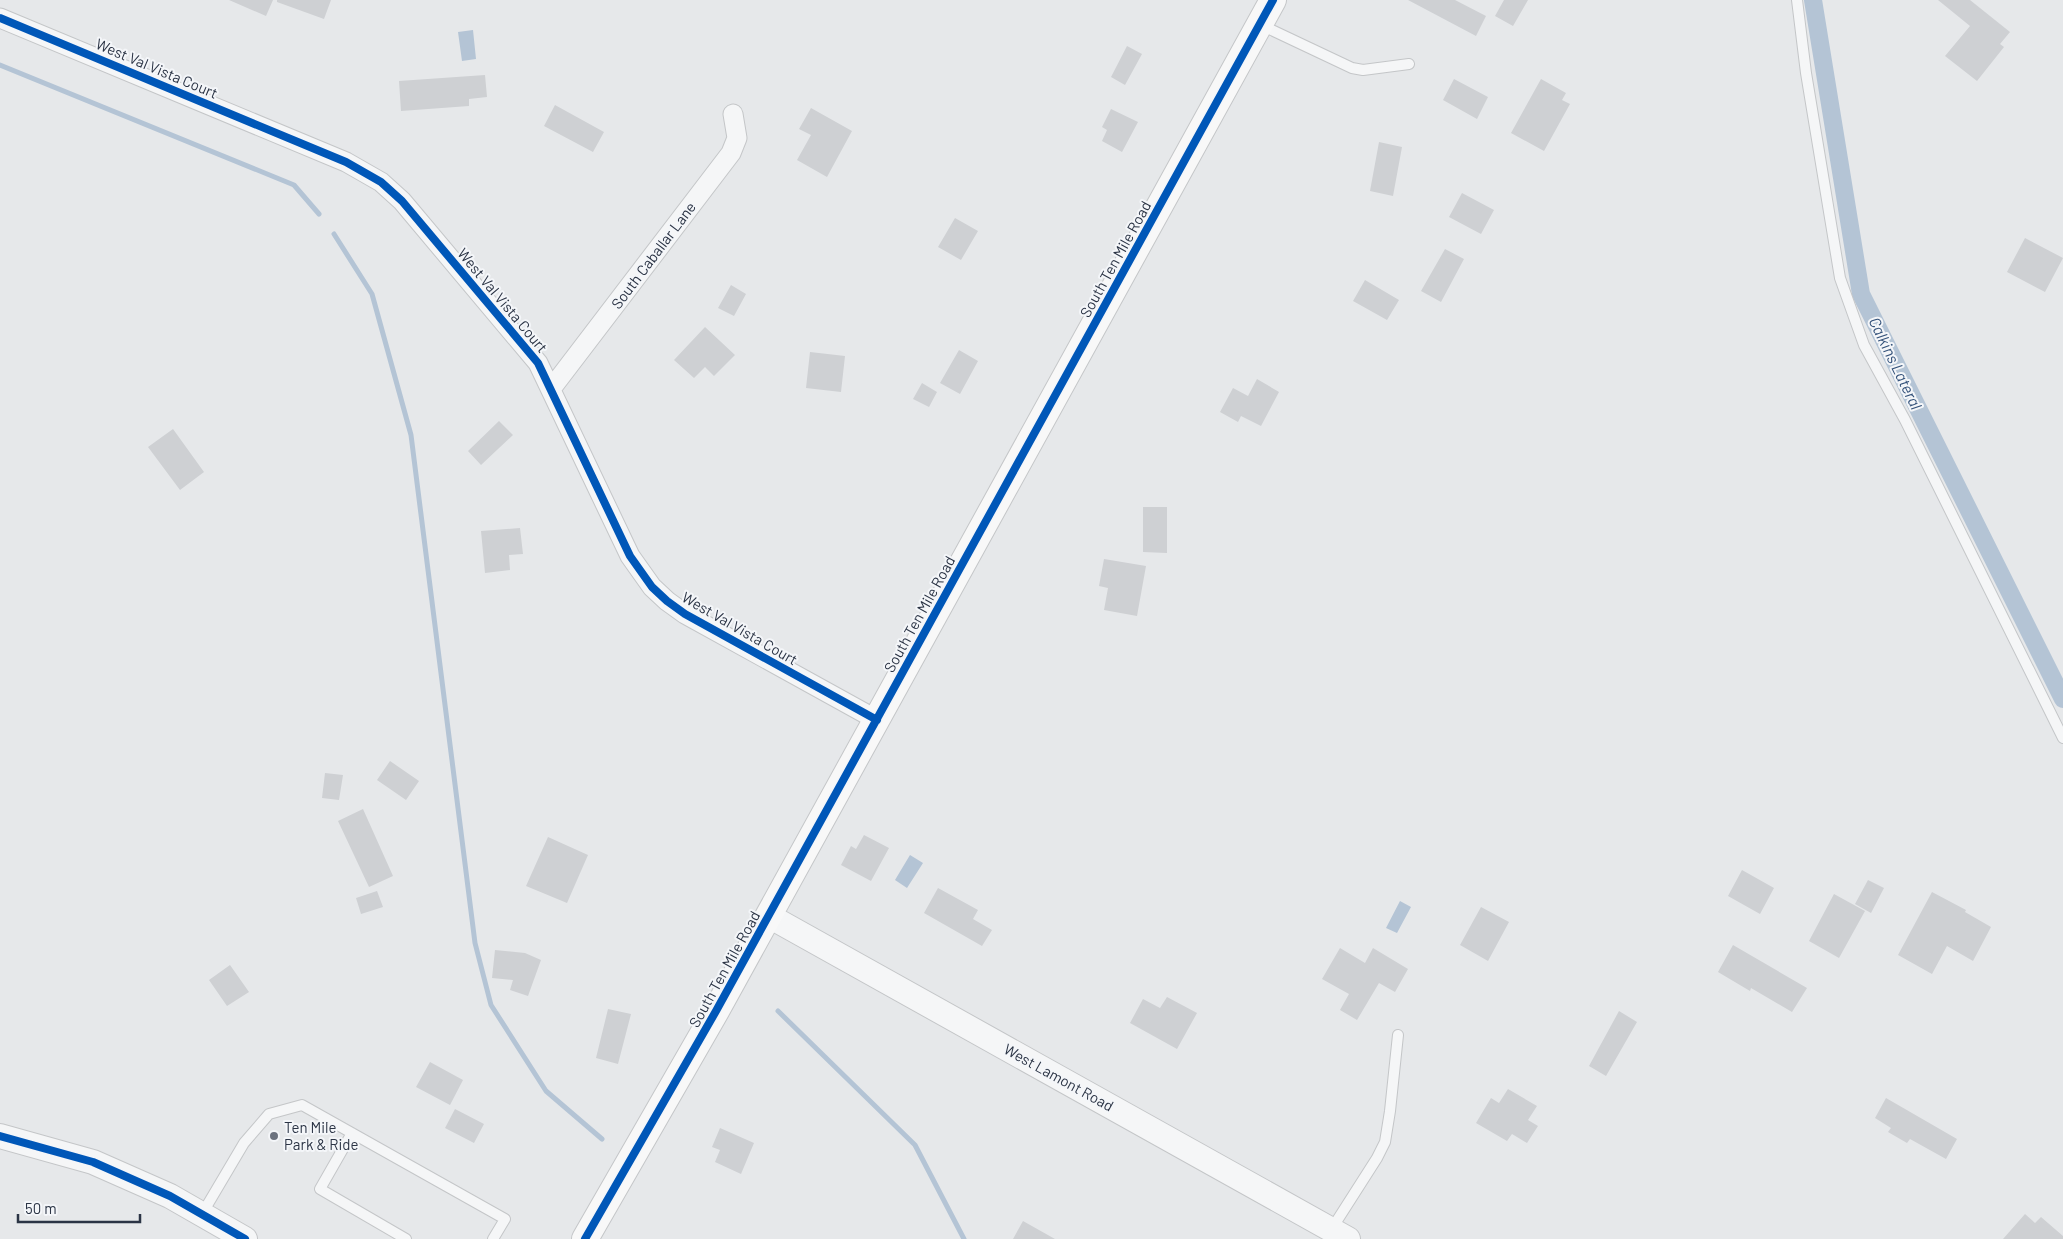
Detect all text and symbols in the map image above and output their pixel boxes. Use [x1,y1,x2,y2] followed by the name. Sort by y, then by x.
[93,34,221,102] street label: West Val Vista Court
[607,198,699,312] street label: South Caballar Lane
[1076,198,1154,320] street label: South Ten Mile Road
[454,244,552,356] street label: West Val Vista Court
[1865,314,1927,413] water label: Calkins Lateral
[880,553,958,675] street label: South Ten Mile Road
[679,588,801,668] street label: West Val Vista Court
[685,908,763,1030] street label: South Ten Mile Road
[1001,1039,1117,1115] street label: West Lamont Road
[284,1118,359,1153] place label: Ten Mile Park & Ride
[268,1130,280,1142] marker: Ten Mile Park & Ride
[18,1192,140,1224] scale bar
[25,1199,57,1217] text: 50 m

